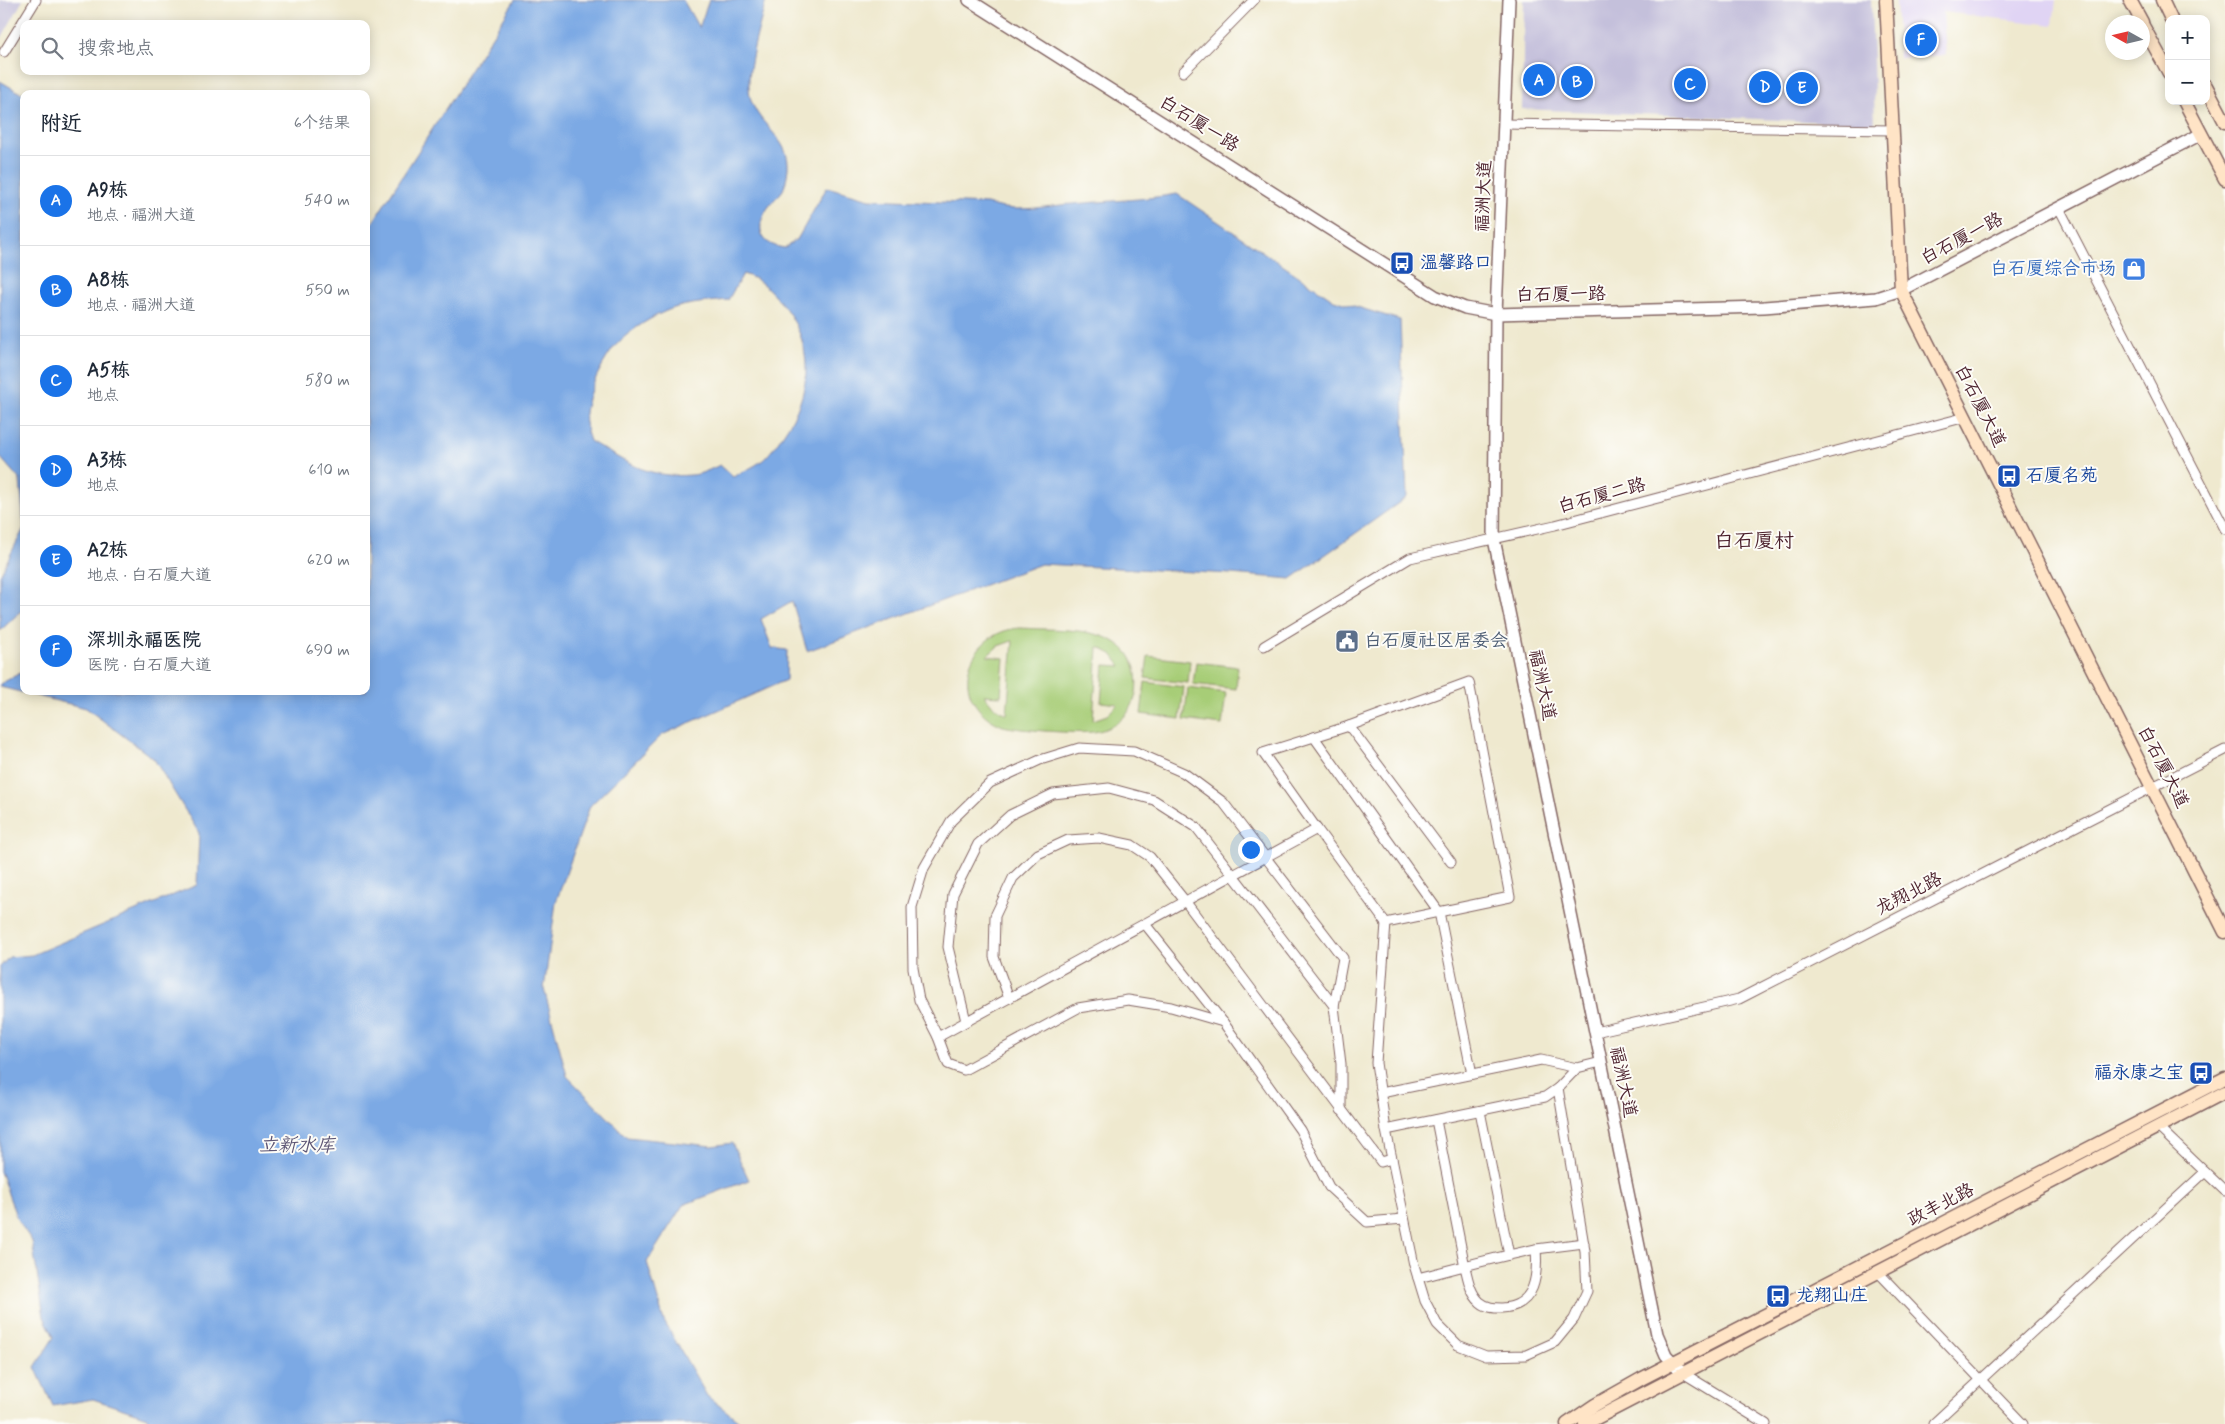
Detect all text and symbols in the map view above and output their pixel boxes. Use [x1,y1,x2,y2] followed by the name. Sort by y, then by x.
[2105,15,2150,60] north arrow
[2165,15,2210,105] map controls
[2165,15,2210,60] button: +
[20,20,370,75] search box
[1905,21,1937,59] pin: F
[38,34,66,62] icon: search
[78,36,154,61] text: 搜索地点
[2165,60,2210,105] button: −
[1523,61,1555,99] pin: A
[1561,63,1593,101] pin: B
[1674,65,1706,103] pin: C
[1749,68,1781,106] pin: D
[1786,69,1818,107] pin: E
[1154,90,1244,158] street label: 白石厦一路
[40,110,82,138] text: 附近
[294,113,350,134] text: 6个结果
[1471,160,1497,232] street label: 福洲大道
[87,178,128,203] text: A9栋
[51,190,61,211] text: A
[304,190,350,211] text: 540 m
[87,205,195,226] text: 地点 · 福洲大道
[1917,207,2007,271] street label: 白石厦一路
[1389,250,1415,276] bus stop icon: 温馨路口
[1420,251,1492,275] place label: 温馨路口
[2121,256,2147,282] shop icon: 白石厦综合市场
[1990,257,2116,281] place label: 白石厦综合市场
[87,268,129,293] text: A8栋
[51,280,61,301] text: B
[305,280,350,301] text: 550 m
[1516,282,1606,308] street label: 白石厦一路
[87,295,195,316] text: 地点 · 福洲大道
[87,358,130,383] text: A5栋
[1949,360,2011,452] street label: 白石厦大道
[50,370,62,391] text: C
[305,370,350,391] text: 580 m
[87,385,119,406] text: 地点
[87,448,127,473] text: A3栋
[50,460,62,481] text: D
[308,460,350,481] text: 610 m
[1996,463,2022,489] bus stop icon: 石厦名苑
[2026,464,2098,488] place label: 石厦名苑
[1555,473,1649,519] street label: 白石厦二路
[87,475,119,496] text: 地点
[1714,528,1794,555] district label: 白石厦村
[87,538,128,563] text: A2栋
[51,550,61,571] text: E
[307,550,350,571] text: 620 m
[87,565,211,586] text: 地点 · 白石厦大道
[87,628,201,653] text: 深圳永福医院
[1334,628,1360,654] public building icon: 白石厦社区居委会
[1364,629,1508,653] place label: 白石厦社区居委会
[52,640,60,661] text: F
[306,640,350,661] text: 690 m
[1523,647,1561,723] street label: 福洲大道
[87,655,211,676] text: 医院 · 白石厦大道
[2132,721,2194,813] street label: 白石厦大道
[1238,837,1264,863] your location
[1871,867,1947,921] street label: 龙翔北路
[1604,1044,1642,1120] street label: 福洲大道
[2188,1060,2214,1086] bus stop icon: 福永康之宝
[2094,1061,2184,1085] place label: 福永康之宝
[259,1133,337,1158] water label: 立新水库
[1903,1178,1979,1232] street label: 政丰北路
[1765,1283,1791,1309] bus stop icon: 龙翔山庄
[1796,1284,1868,1308] place label: 龙翔山庄

